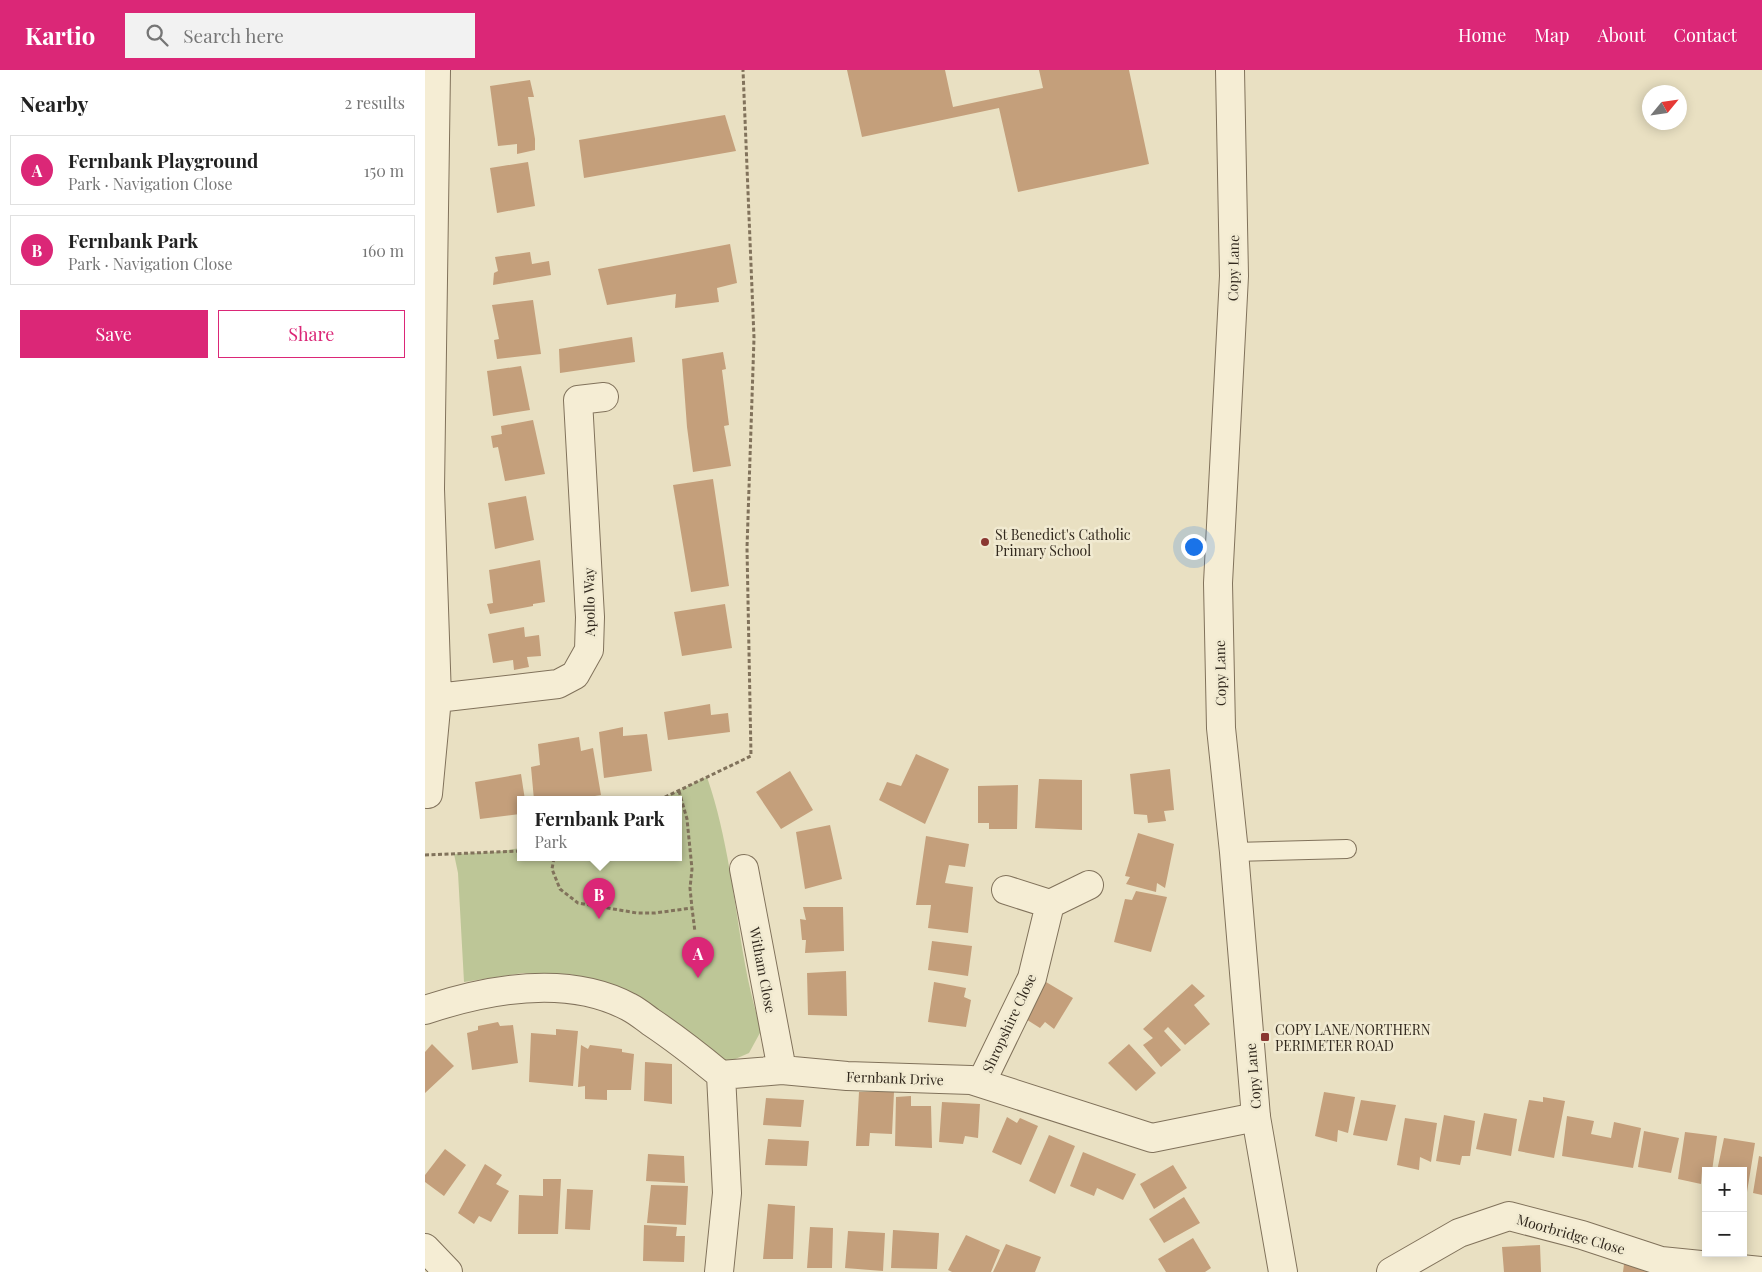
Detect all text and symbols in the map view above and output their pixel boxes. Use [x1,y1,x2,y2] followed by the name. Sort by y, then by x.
[125,13,475,58] search box
[25,19,95,51] text: Kartio
[143,21,171,49] icon: search
[183,22,284,48] text: Search here
[1458,23,1506,47] text: Home
[1534,23,1569,47] text: Map
[1597,23,1646,47] text: About
[1674,23,1737,47] text: Contact
[1642,85,1687,130] north arrow
[20,89,89,117] text: Nearby
[345,92,405,113] text: 2 results
[68,147,258,173] text: Fernbank Playground
[32,160,42,181] text: A
[364,160,404,181] text: 150 m
[68,173,233,194] text: Park · Navigation Close
[68,227,198,253] text: Fernbank Park
[1223,235,1243,301] street label: Copy Lane
[32,240,42,261] text: B
[362,240,404,261] text: 160 m
[68,253,233,274] text: Park · Navigation Close
[20,310,208,358] button: Save
[218,310,405,358] button: Share
[995,525,1131,560] place label: St Benedict's Catholic Primary School
[1181,534,1207,560] your location
[979,536,991,548] marker: St Benedict's Catholic Primary School
[579,567,599,638] street label: Apollo Way
[1210,640,1230,706] street label: Copy Lane
[517,796,682,861] popup
[534,805,665,831] text: Fernbank Park
[534,831,567,852] text: Park
[583,878,615,919] pin: B
[745,924,781,1015] street label: Witham Close
[682,937,714,978] pin: A
[978,970,1040,1076] street label: Shropshire Close
[1275,1020,1431,1055] place label: COPY LANE/NORTHERN PERIMETER ROAD
[1259,1031,1271,1043] marker: COPY LANE/NORTHERN PERIMETER ROAD
[1241,1042,1265,1110] street label: Copy Lane
[846,1067,944,1089] street label: Fernbank Drive
[1702,1167,1747,1257] map controls
[1702,1167,1747,1212] button: +
[1515,1209,1627,1259] street label: Moorbridge Close
[1702,1212,1747,1257] button: −

